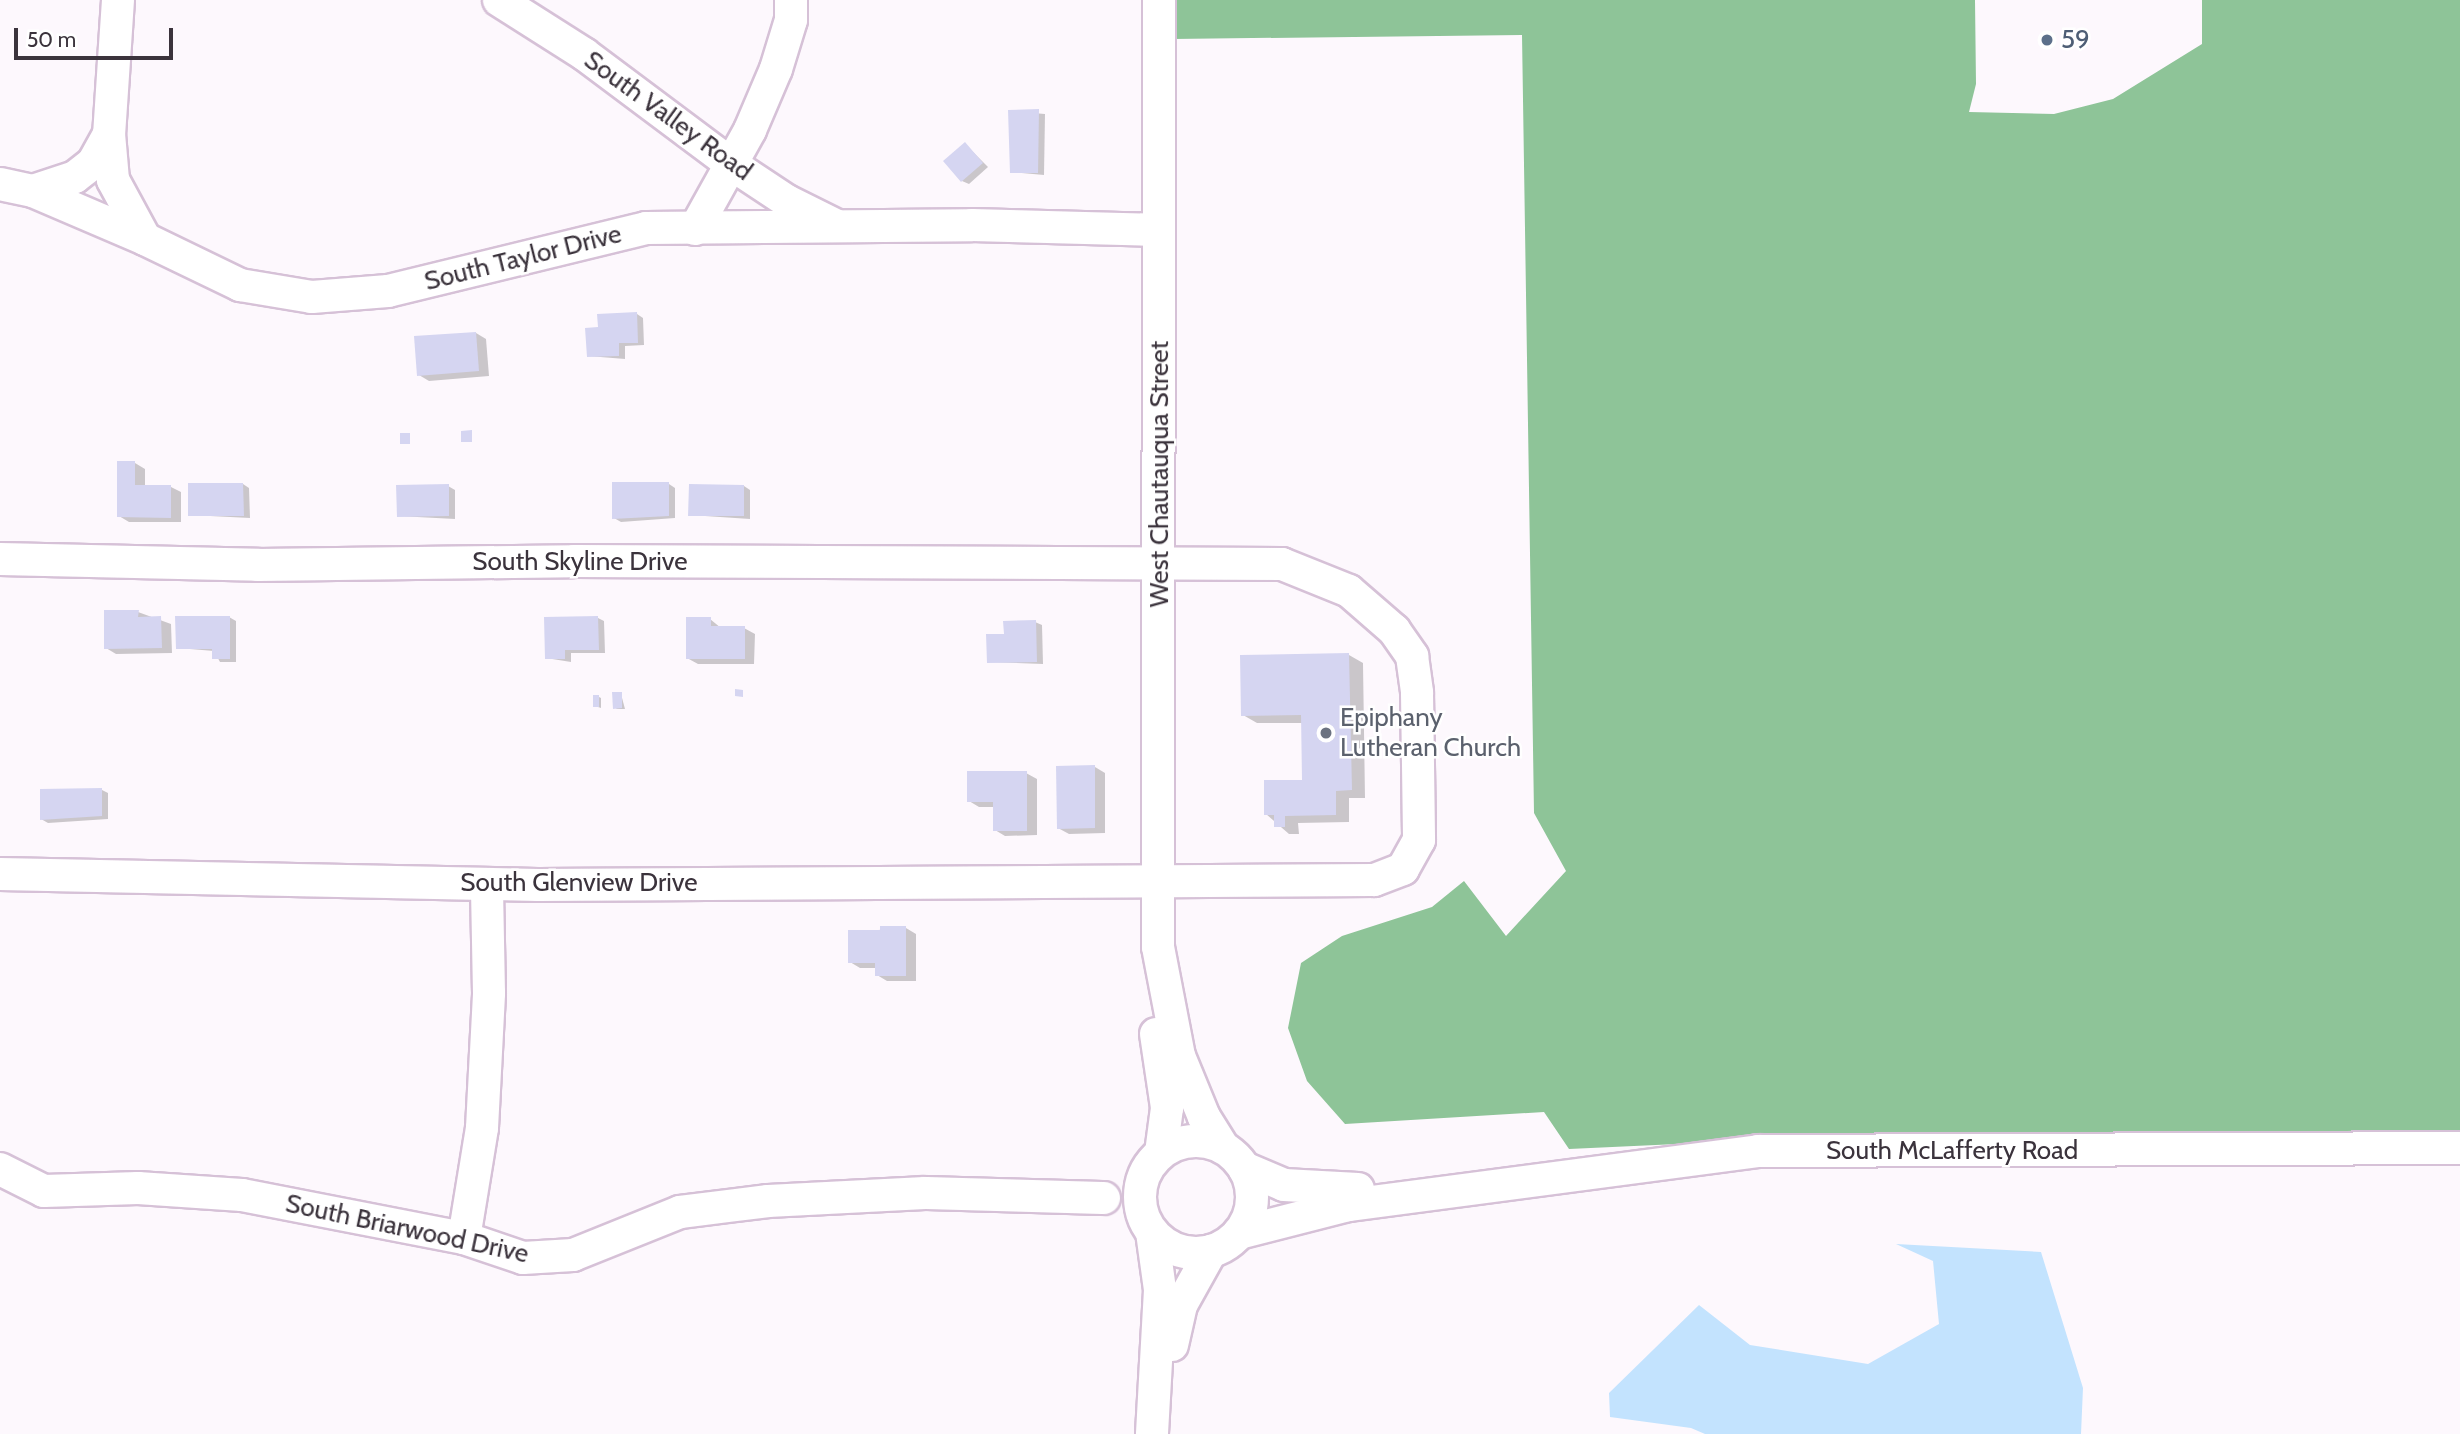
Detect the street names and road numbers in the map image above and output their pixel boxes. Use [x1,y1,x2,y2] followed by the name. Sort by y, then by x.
[578,45,758,187] street label: South Valley Road
[421,218,625,298] street label: South Taylor Drive
[1144,341,1176,607] street label: West Chautauqua Street
[472,546,688,578] street label: South Skyline Drive
[460,867,698,899] street label: South Glenview Drive
[1826,1135,2078,1167] street label: South McLafferty Road
[283,1188,531,1270] street label: South Briarwood Drive

